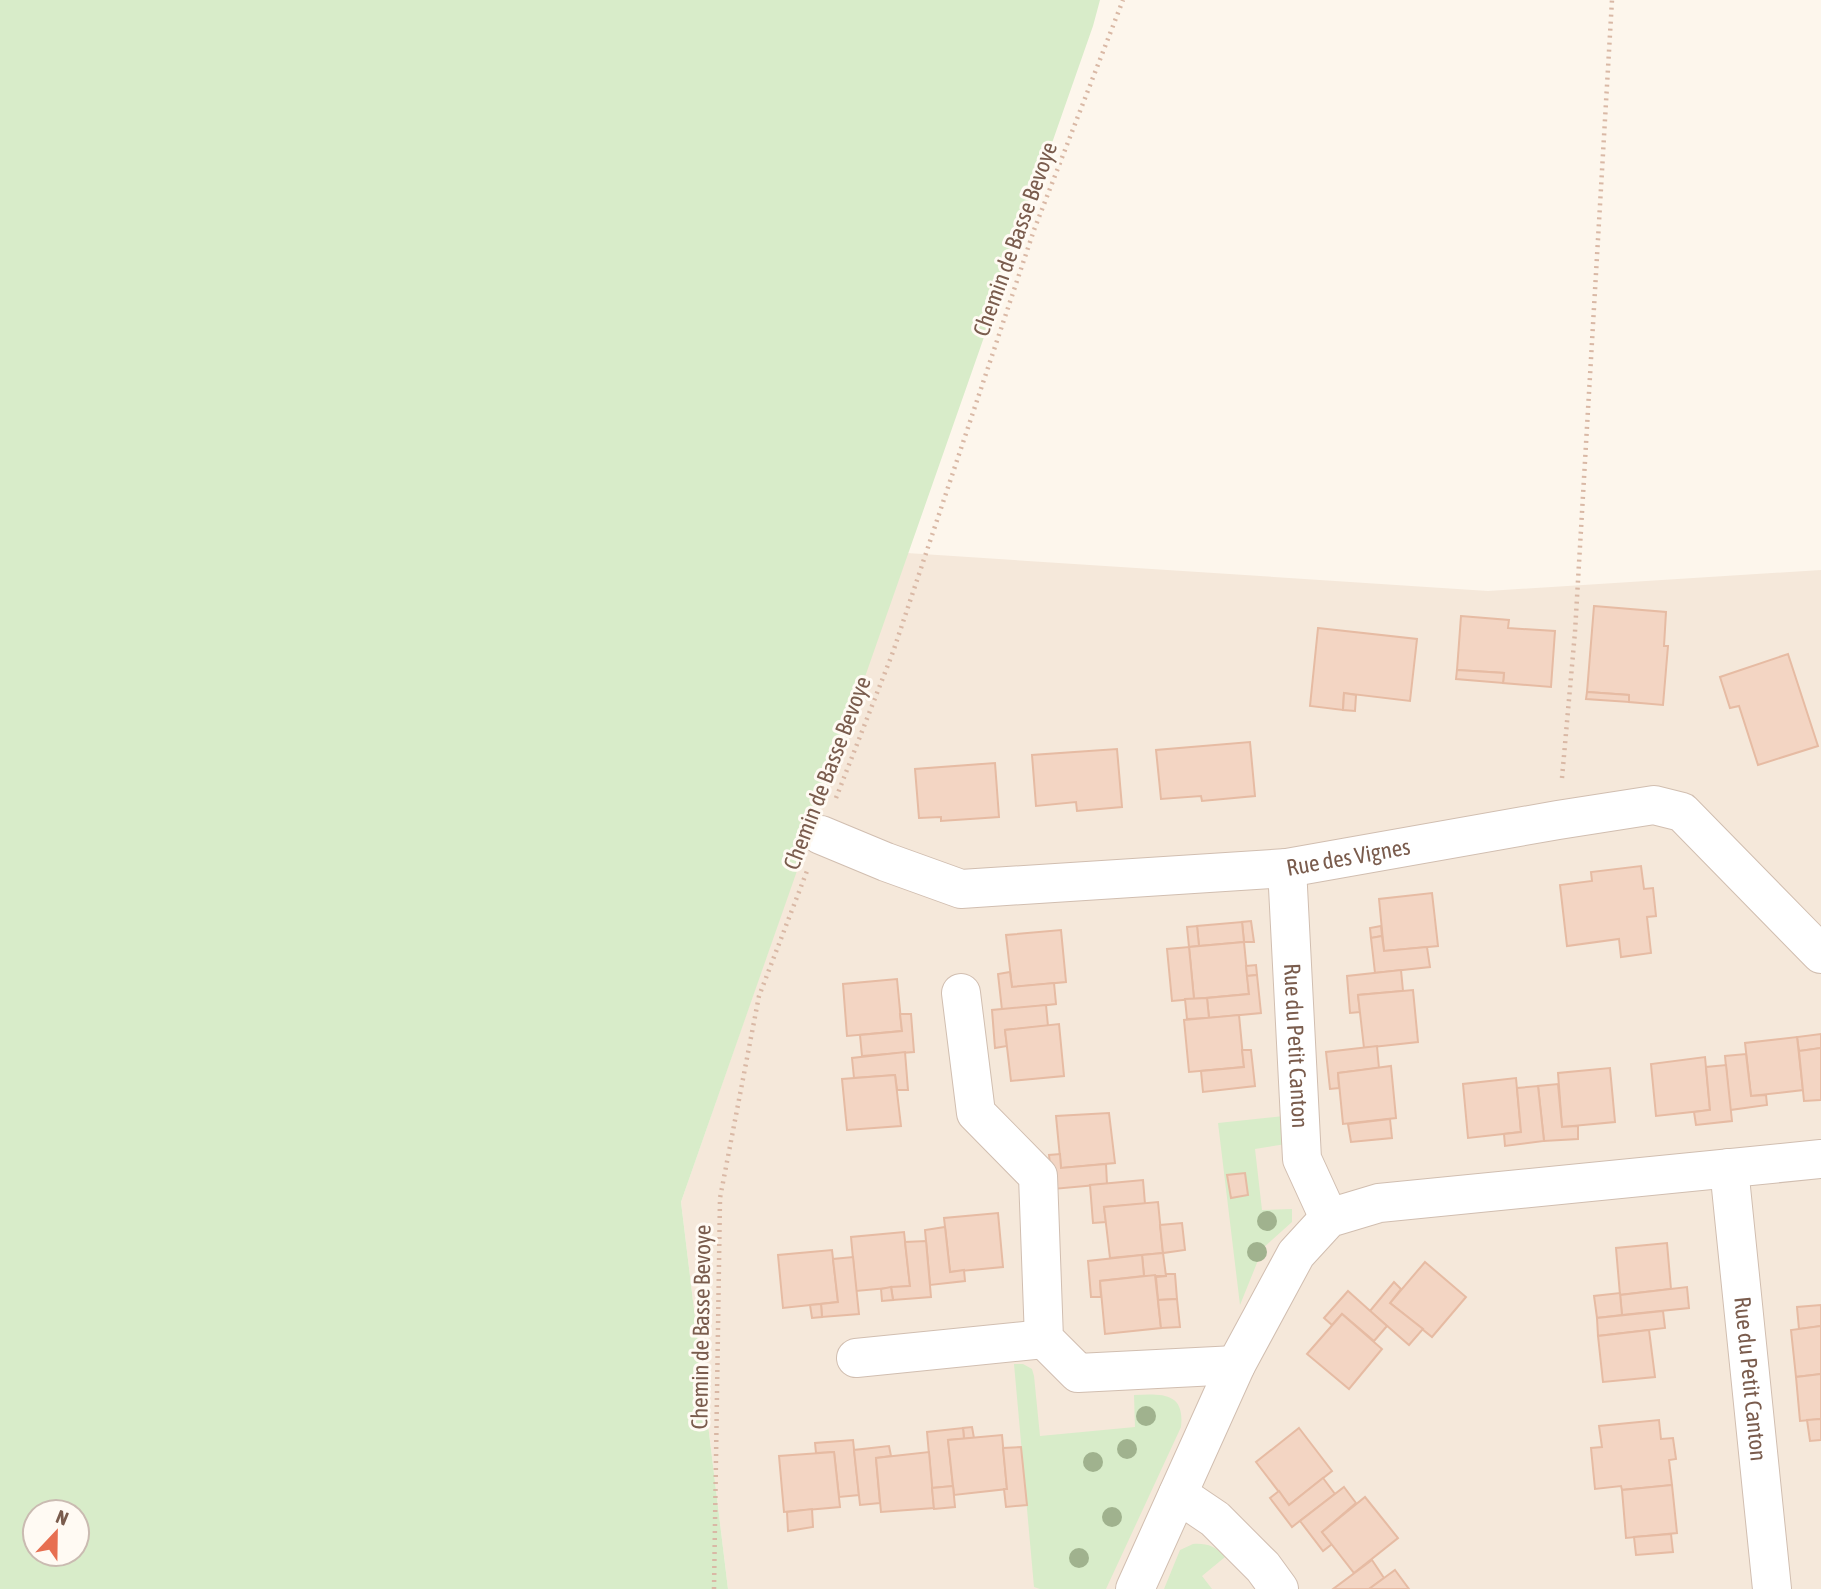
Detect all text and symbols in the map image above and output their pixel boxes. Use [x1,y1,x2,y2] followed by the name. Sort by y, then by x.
[968,138,1062,340] street label: Chemin de Basse Bevoye
[778,673,876,873] street label: Chemin de Basse Bevoye
[1284,833,1412,881] street label: Rue des Vignes
[1279,963,1313,1129] street label: Rue du Petit Canton
[686,1224,716,1430] street label: Chemin de Basse Bevoye
[1729,1295,1772,1462] street label: Rue du Petit Canton
[21,1498,91,1568] north arrow
[53,1505,72,1530] text: N

